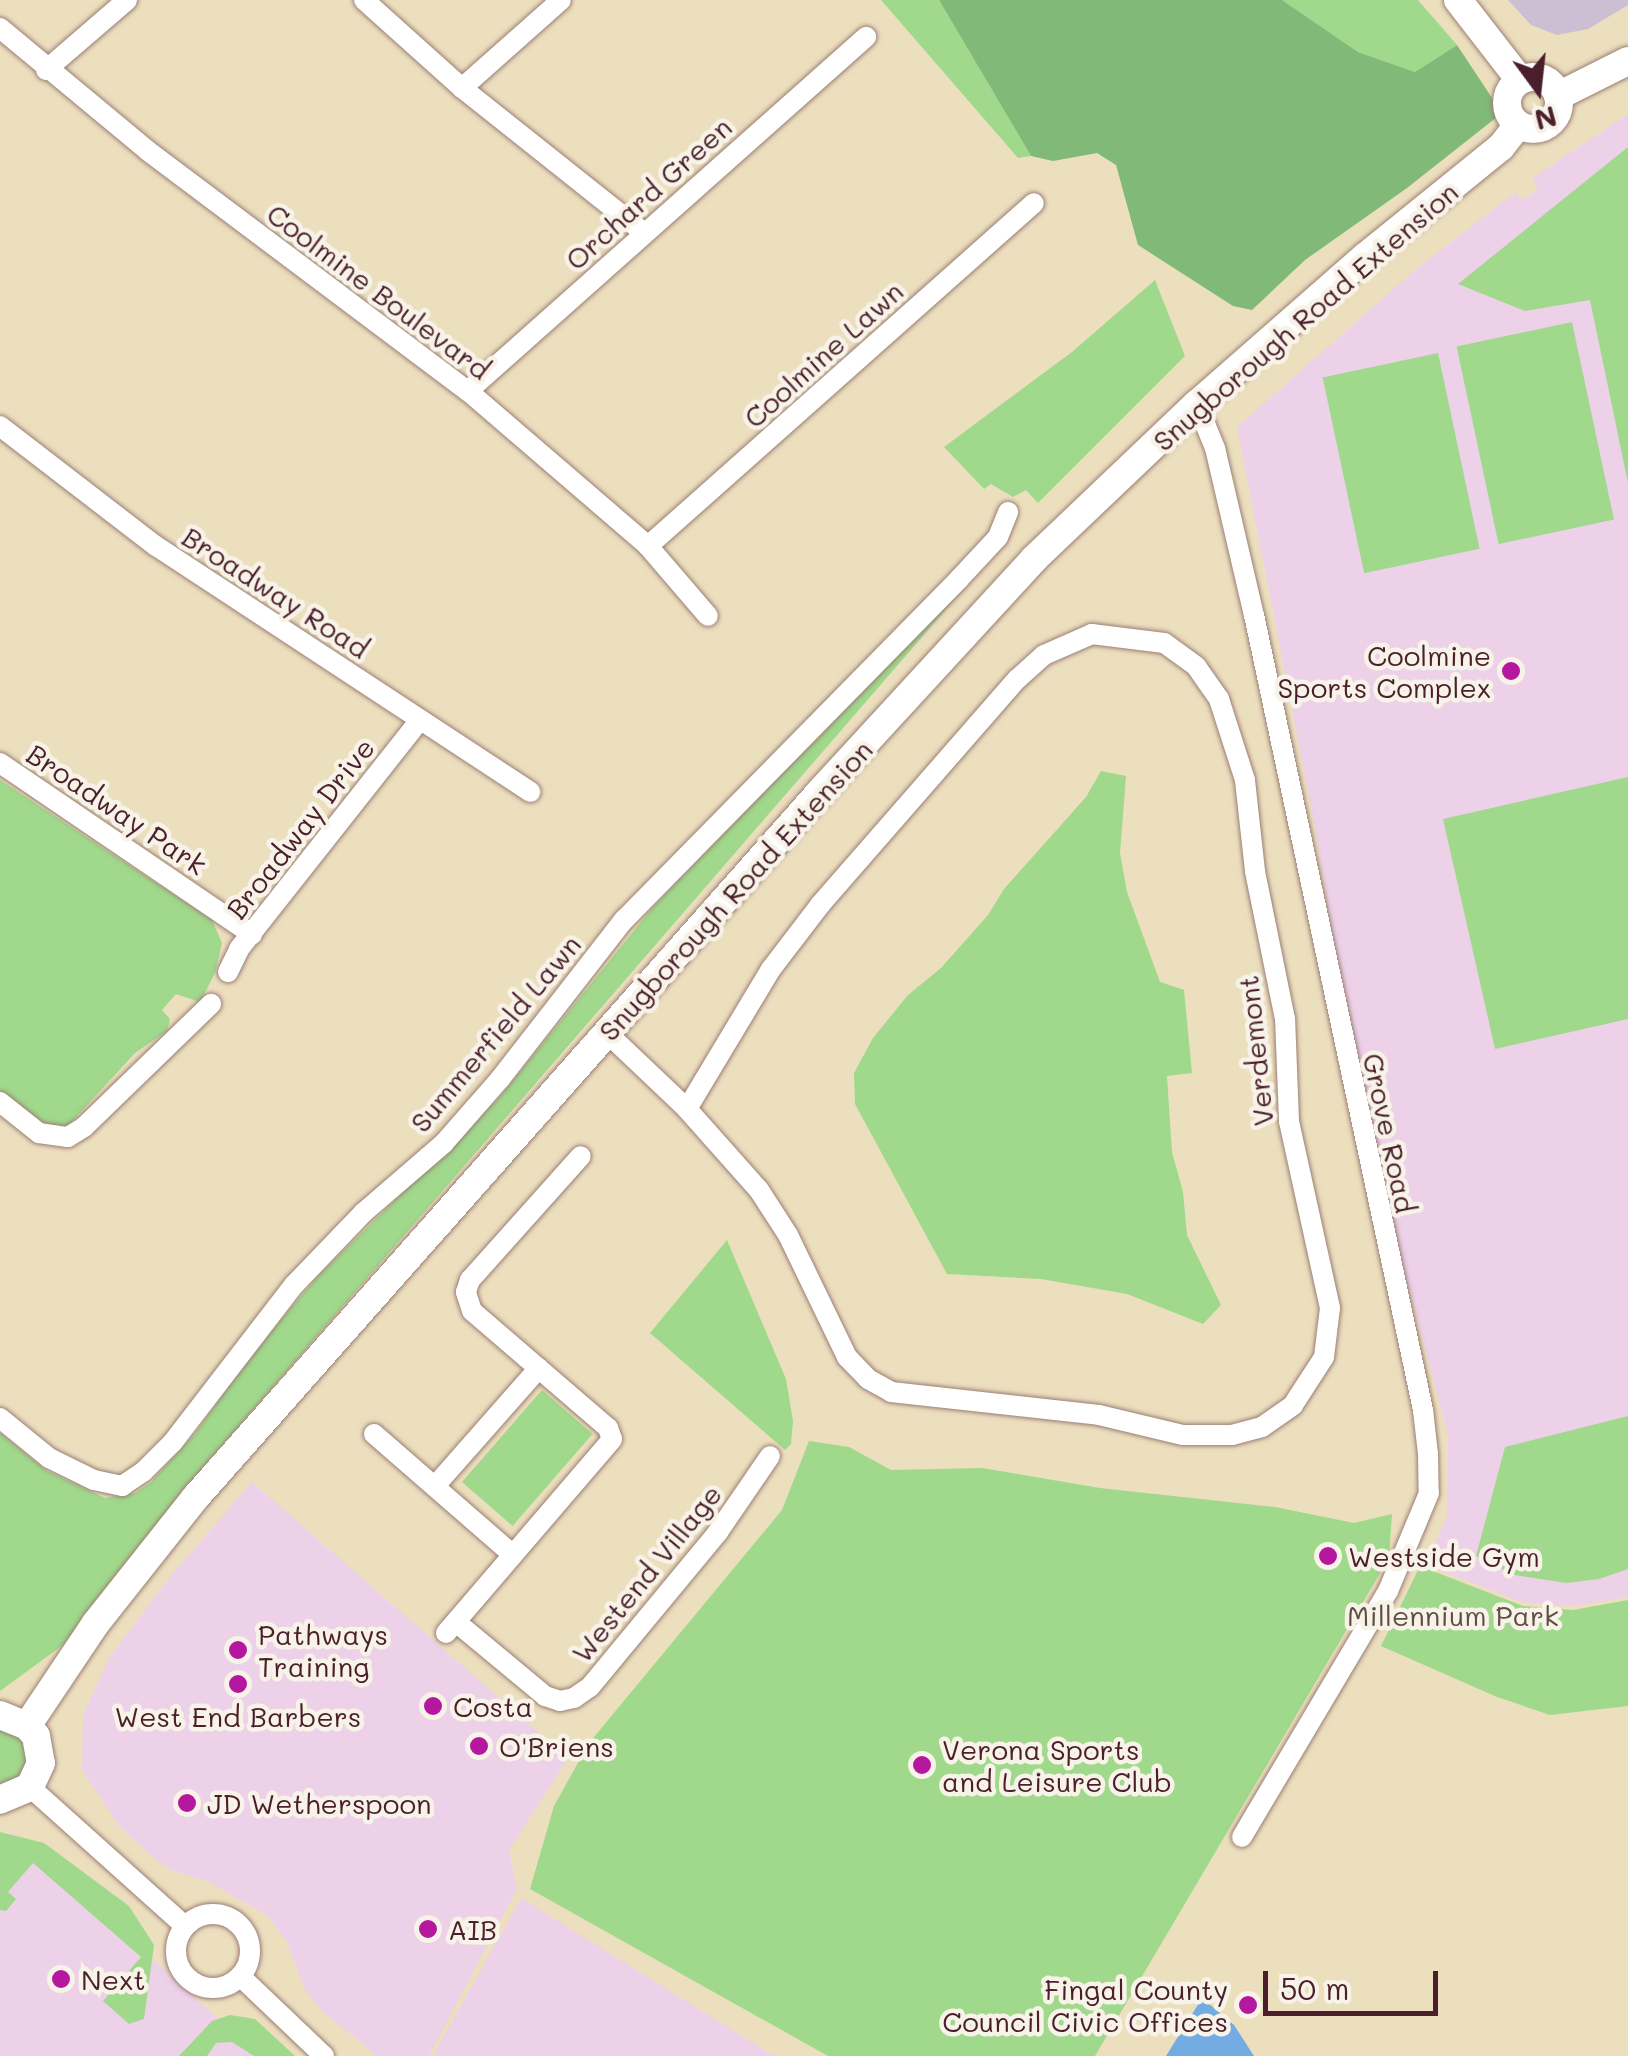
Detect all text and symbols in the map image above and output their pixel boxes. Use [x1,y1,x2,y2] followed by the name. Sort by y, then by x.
[1488,40,1588,140] north arrow
[1531,99,1561,139] text: N
[558,110,738,276] street label: Orchard Green
[1146,175,1464,457] street label: Snugborough Road Extension
[261,196,497,386] street label: Coolmine Boulevard
[737,274,909,434] street label: Coolmine Lawn
[176,519,376,665] street label: Broadway Road
[1278,638,1491,704] place label: Coolmine Sports Complex
[1500,660,1522,682] marker: Coolmine Sports Complex
[219,731,381,925] street label: Broadway Drive
[591,733,879,1047] street label: Snugborough Road Extension
[21,737,213,881] street label: Broadway Park
[403,928,587,1138] street label: Summerfield Lawn
[1230,974,1280,1128] street label: Verdemont
[1357,1050,1423,1216] street label: Grove Road
[564,1477,728,1669] street label: Westend Village
[1348,1539,1540,1573] place label: Westside Gym
[1317,1545,1339,1567] marker: Westside Gym
[1347,1598,1559,1632] park label: Millennium Park
[258,1617,388,1683] place label: Pathways Training
[227,1639,249,1661] marker: Pathways Training
[227,1673,249,1695] marker: West End Barbers
[453,1689,533,1723] place label: Costa
[422,1695,444,1717] marker: Costa
[115,1699,361,1733] place label: West End Barbers
[499,1729,614,1763] place label: O'Briens
[942,1732,1172,1798] place label: Verona Sports and Leisure Club
[468,1735,490,1757] marker: O'Briens
[911,1754,933,1776] marker: Verona Sports and Leisure Club
[207,1786,432,1820] place label: JD Wetherspoon
[176,1792,198,1814] marker: JD Wetherspoon
[448,1912,497,1946] place label: AIB
[417,1918,439,1940] marker: AIB
[1268,1951,1443,2013] scale bar
[81,1962,146,1996] place label: Next
[50,1968,72,1990] marker: Next
[1280,1968,1350,2008] text: 50 m
[942,1972,1228,2038] place label: Fingal County Council Civic Offices
[1237,1994,1259,2016] marker: Fingal County Council Civic Offices

